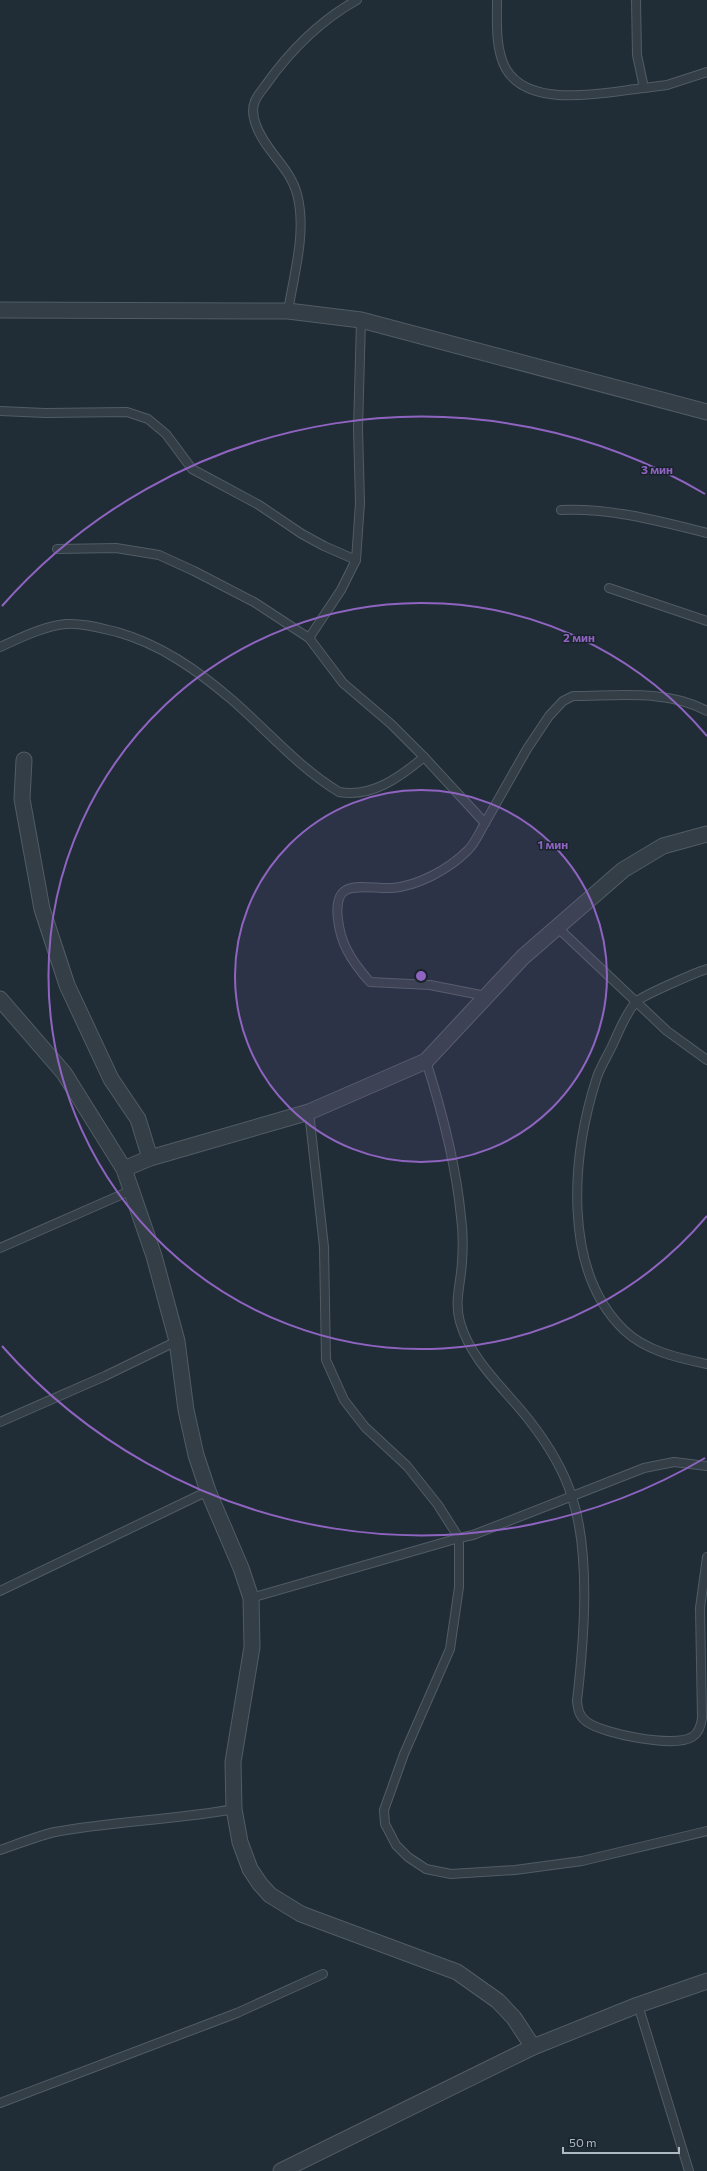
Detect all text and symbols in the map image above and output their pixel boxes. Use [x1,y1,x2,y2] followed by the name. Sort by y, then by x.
[641,462,673,476] text: 3 мин
[563,630,595,644] text: 2 мин
[538,837,568,851] text: 1 мин
[414,969,428,983] centre of rings
[563,2129,679,2155] scale bar
[569,2135,597,2149] text: 50 m

